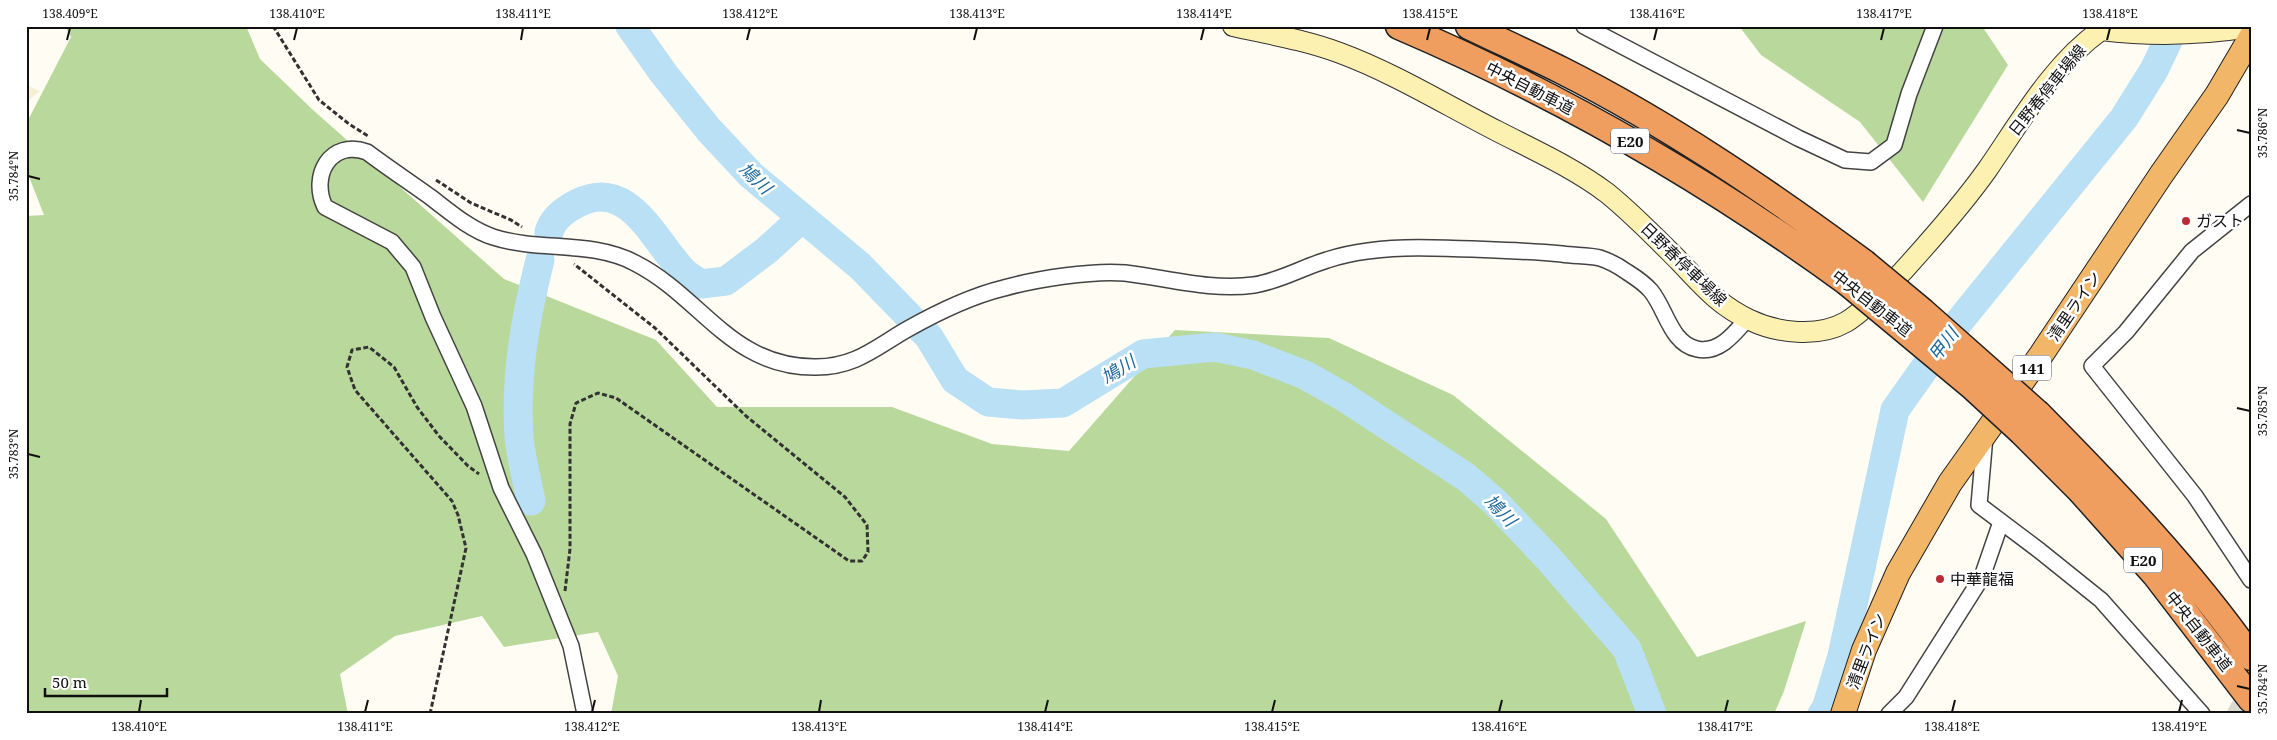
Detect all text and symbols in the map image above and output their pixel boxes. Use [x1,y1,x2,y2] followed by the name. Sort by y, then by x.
[42,5,98,22] text: 138.409°E
[269,5,325,22] text: 138.410°E
[495,5,551,22] text: 138.411°E
[722,5,778,22] text: 138.412°E
[949,5,1005,22] text: 138.413°E
[1176,5,1232,22] text: 138.414°E
[1402,5,1458,22] text: 138.415°E
[1629,5,1685,22] text: 138.416°E
[1856,5,1912,22] text: 138.417°E
[2082,5,2138,22] text: 138.418°E
[2003,40,2091,140] street label: 日野春停車場線
[1482,56,1578,120] street label: 中央自動車道
[2254,108,2271,158] text: 35.786°N
[1611,128,1649,154] road number: E20
[5,151,22,201] text: 35.784°N
[735,157,779,200] water label: 鳩川
[2196,210,2244,232] place label: ガスト
[2180,215,2192,227] marker: ガスト
[1636,217,1732,311] street label: 日野春停車場線
[1827,265,1917,341] street label: 中央自動車道
[2043,267,2105,345] street label: 清里ライン
[1923,321,1965,366] water label: 甲川
[1096,348,1141,389] water label: 鳩川
[2013,356,2051,380] road number: 141
[2254,386,2271,436] text: 35.785°N
[5,429,22,479] text: 35.783°N
[1480,489,1524,533] water label: 鳩川
[2124,548,2162,572] road number: E20
[1950,568,2014,590] place label: 中華龍福
[1934,573,1946,585] marker: 中華龍福
[2161,586,2237,676] street label: 中央自動車道
[1841,610,1891,692] street label: 清里ライン
[2254,664,2271,714] text: 35.784°N
[45,665,168,697] scale bar
[52,672,87,692] text: 50 m
[111,718,167,735] text: 138.410°E
[337,718,393,735] text: 138.411°E
[564,718,620,735] text: 138.412°E
[791,718,847,735] text: 138.413°E
[1017,718,1073,735] text: 138.414°E
[1244,718,1300,735] text: 138.415°E
[1471,718,1527,735] text: 138.416°E
[1697,718,1753,735] text: 138.417°E
[1924,718,1980,735] text: 138.418°E
[2151,718,2207,735] text: 138.419°E

